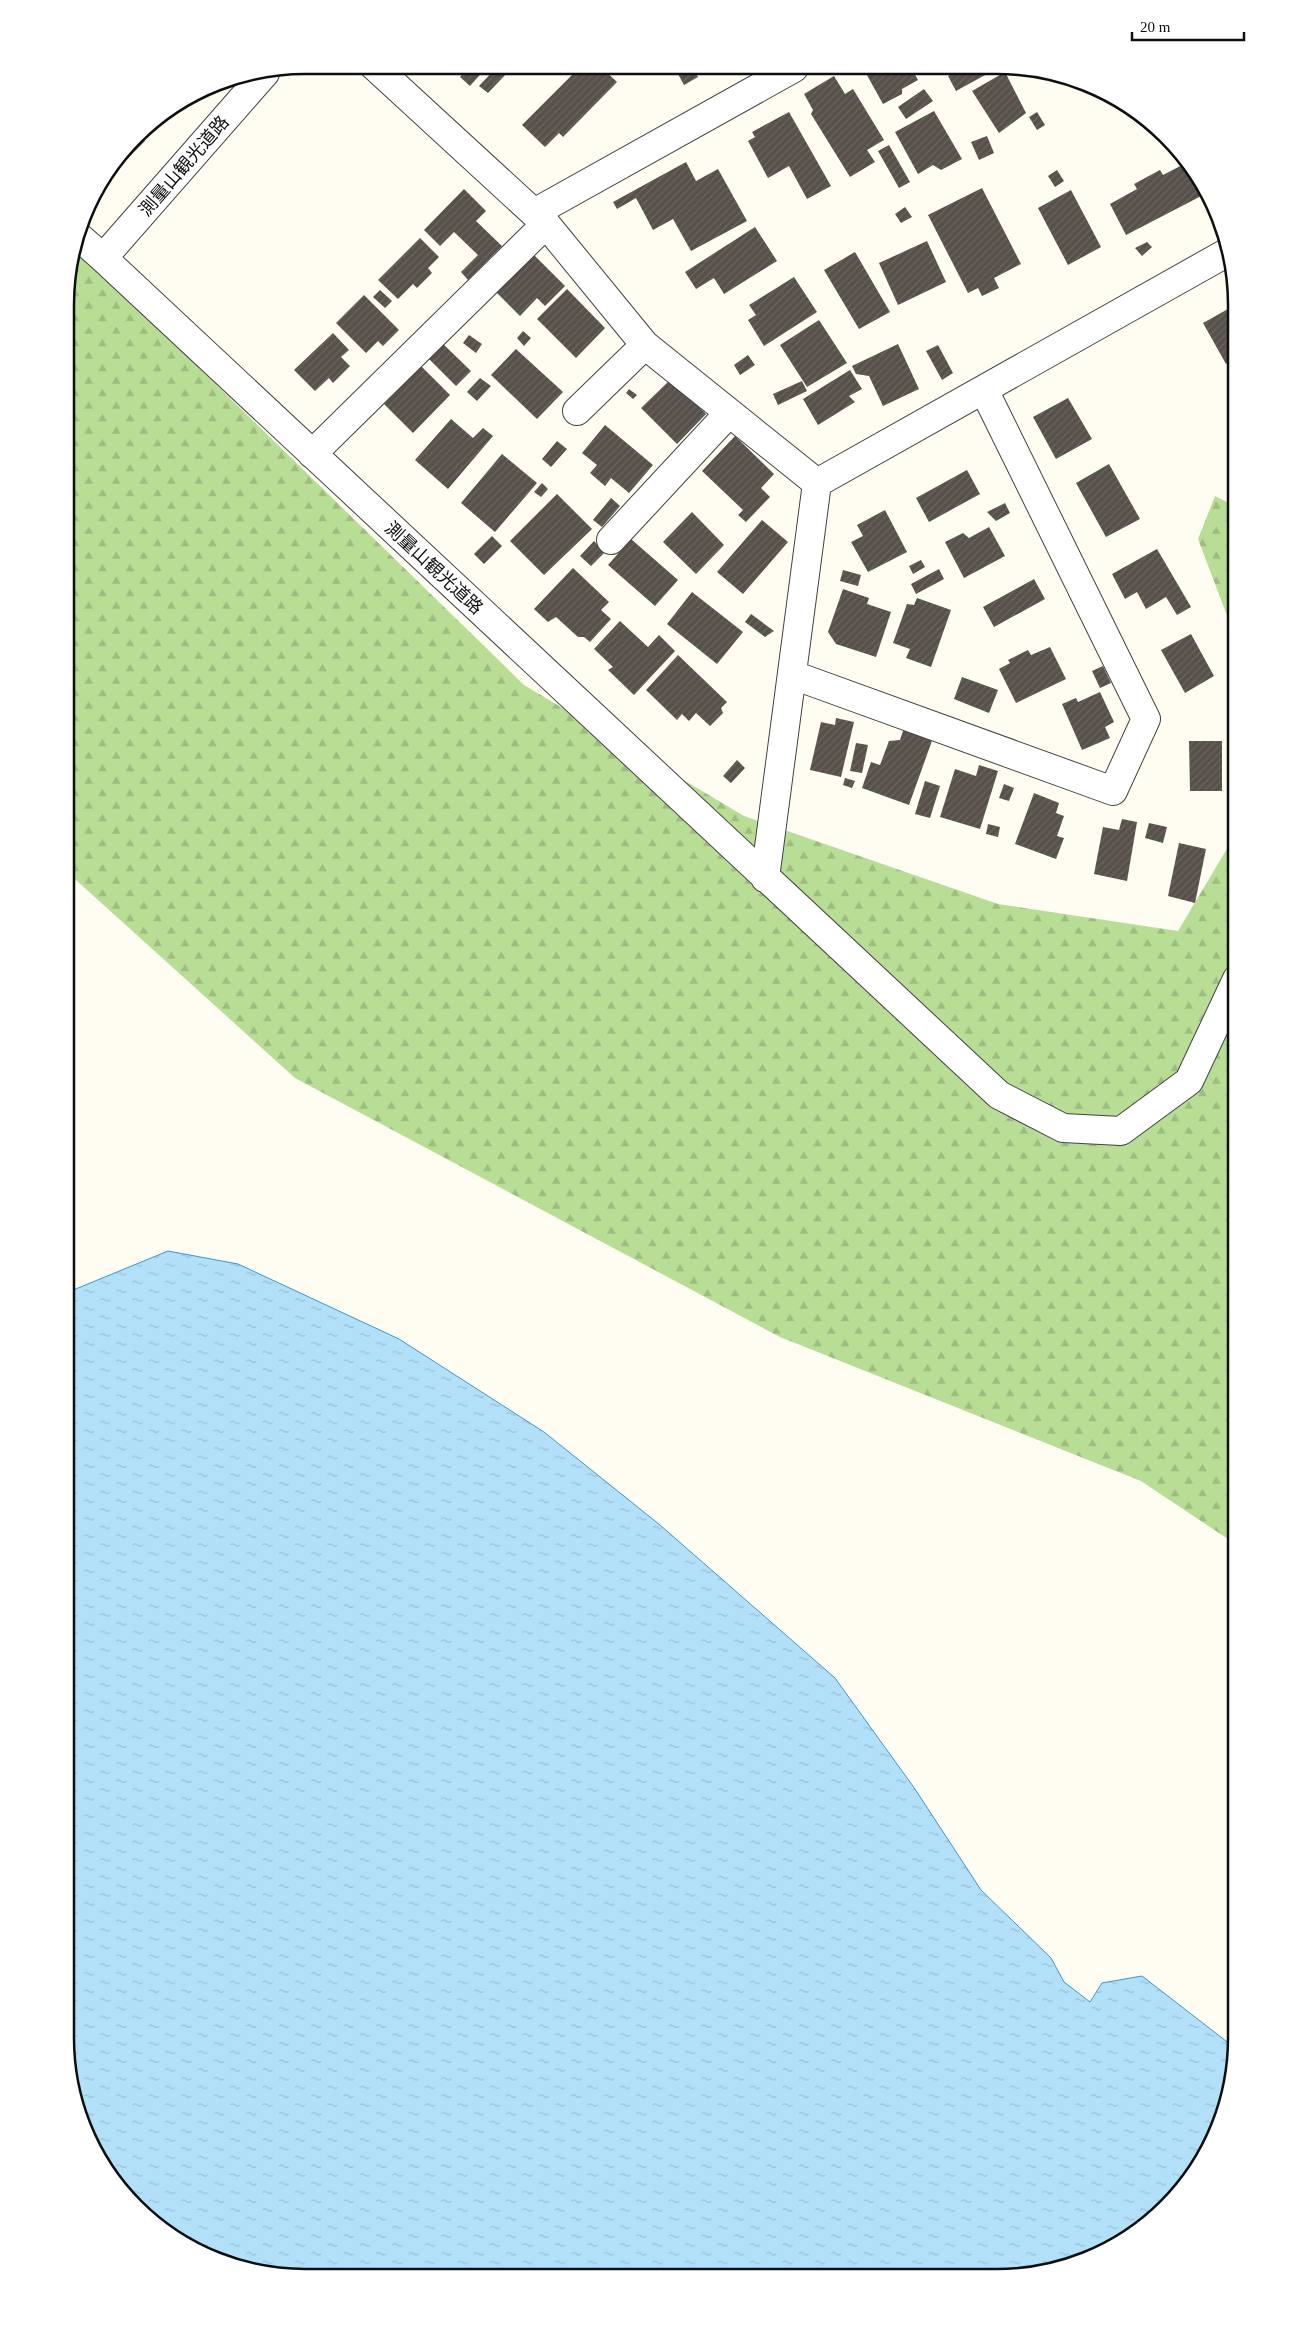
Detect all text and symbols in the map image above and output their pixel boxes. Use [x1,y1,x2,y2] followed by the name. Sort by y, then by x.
[1132,10,1244,42] scale bar
[1140,19,1171,35] text: 20 m
[135,112,233,220] street label: 測量山観光道路
[381,518,487,618] street label: 測量山観光道路

